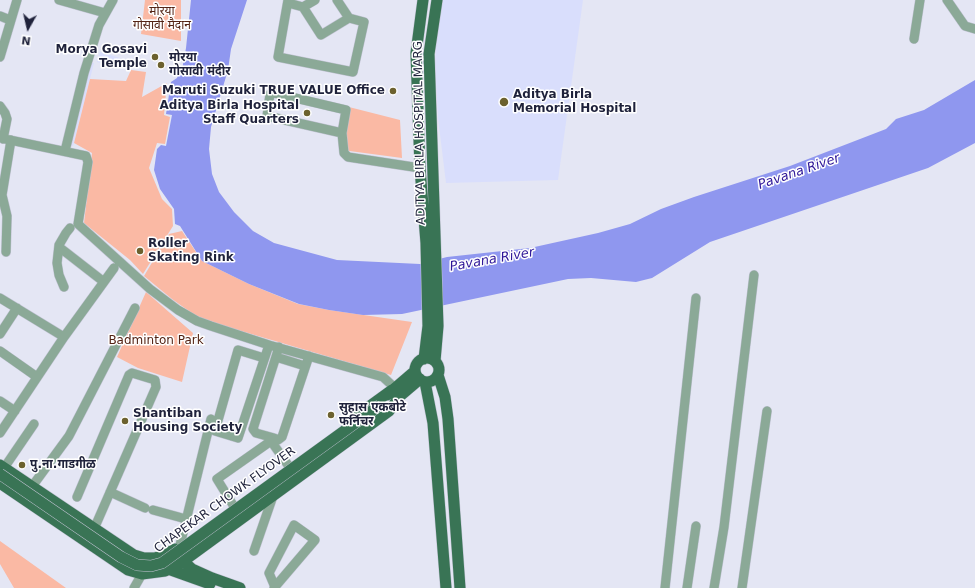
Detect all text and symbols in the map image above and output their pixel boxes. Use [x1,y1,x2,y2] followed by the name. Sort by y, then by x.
[133,5,191,33] park label: मोरया गोसावी मैदान
[8,8,48,48] north arrow
[21,33,32,47] text: N
[411,41,429,225] street label: ADITYA BIRLA HOSPITAL MARG
[56,43,147,71] place label: Morya Gosavi Temple
[169,51,231,79] place label: मोरया गोसावी मंदीर
[150,52,160,62] marker: Morya Gosavi Temple
[156,60,166,70] marker: मोरया गोसावी मंदीर
[162,84,385,98] place label: Maruti Suzuki TRUE VALUE Office
[388,86,398,96] marker: Maruti Suzuki TRUE VALUE Office
[513,88,636,116] place label: Aditya Birla Memorial Hospital
[498,96,510,108] marker: Aditya Birla Memorial Hospital
[160,99,299,127] place label: Aditya Birla Hospital Staff Quarters
[302,108,312,118] marker: Aditya Birla Hospital Staff Quarters
[756,151,842,193] water label: Pavana River
[148,237,234,265] place label: Roller Skating Rink
[449,245,535,275] water label: Pavana River
[135,246,145,256] marker: Roller Skating Rink
[108,334,204,348] park label: Badminton Park
[339,401,406,429] place label: सुहास एकबोटे फर्निचर
[133,407,242,435] place label: Shantiban Housing Society
[326,410,336,420] marker: सुहास एकबोटे फर्निचर
[120,416,130,426] marker: Shantiban Housing Society
[152,444,298,556] street label: CHAPEKAR CHOWK FLYOVER
[30,458,96,472] place label: पु.ना.गाडगीळ
[17,460,27,470] marker: पु.ना.गाडगीळ

